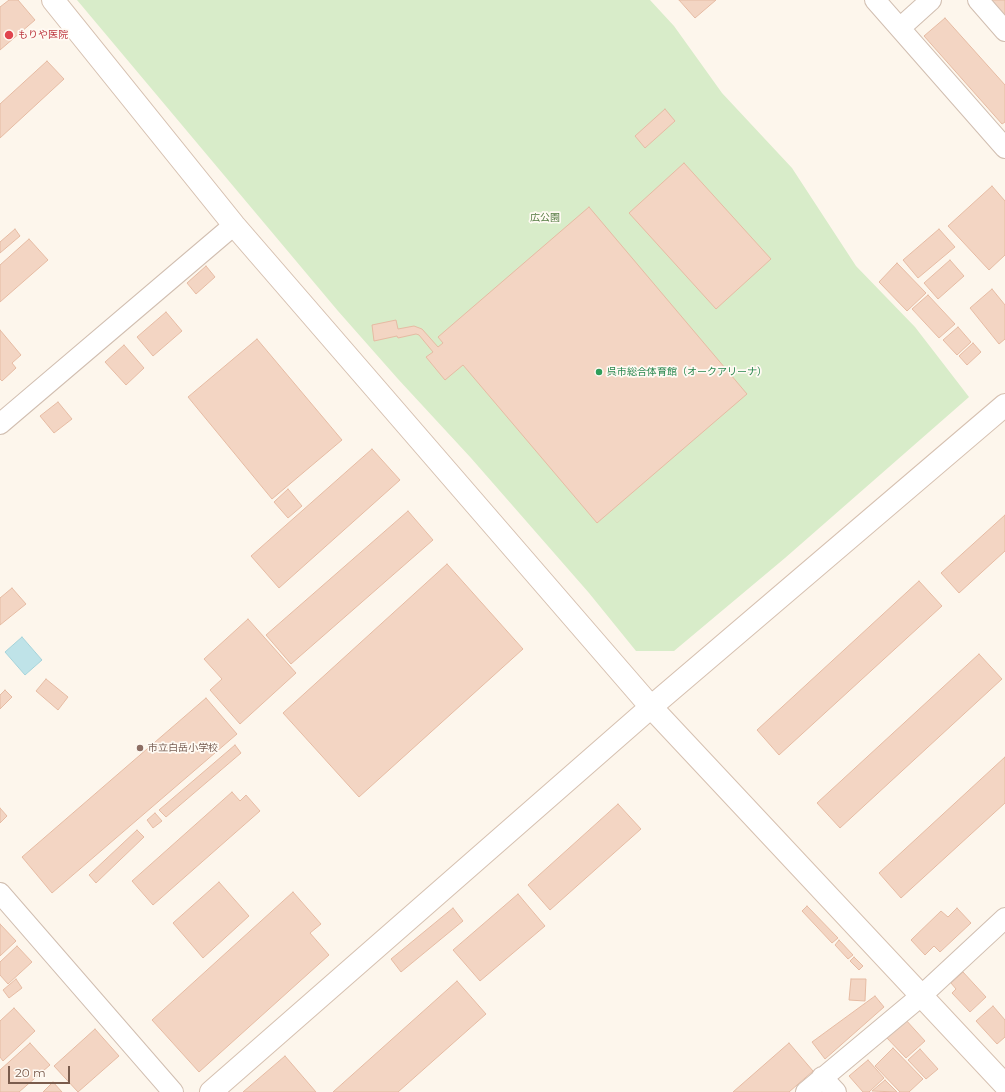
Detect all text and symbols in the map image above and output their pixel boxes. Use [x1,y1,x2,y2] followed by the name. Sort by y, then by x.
[3,29,15,41] marker: もりや医院
[18,29,68,41] place label: もりや医院
[530,212,560,224] park label: 広公園
[607,366,767,378] place label: 呉市総合体育館（オークアリーナ）
[594,367,604,377] marker: 呉市総合体育館（オークアリーナ）
[148,742,218,754] place label: 市立白岳小学校
[135,743,145,753] marker: 市立白岳小学校
[10,1058,72,1084] scale bar
[15,1065,46,1080] text: 20 m

